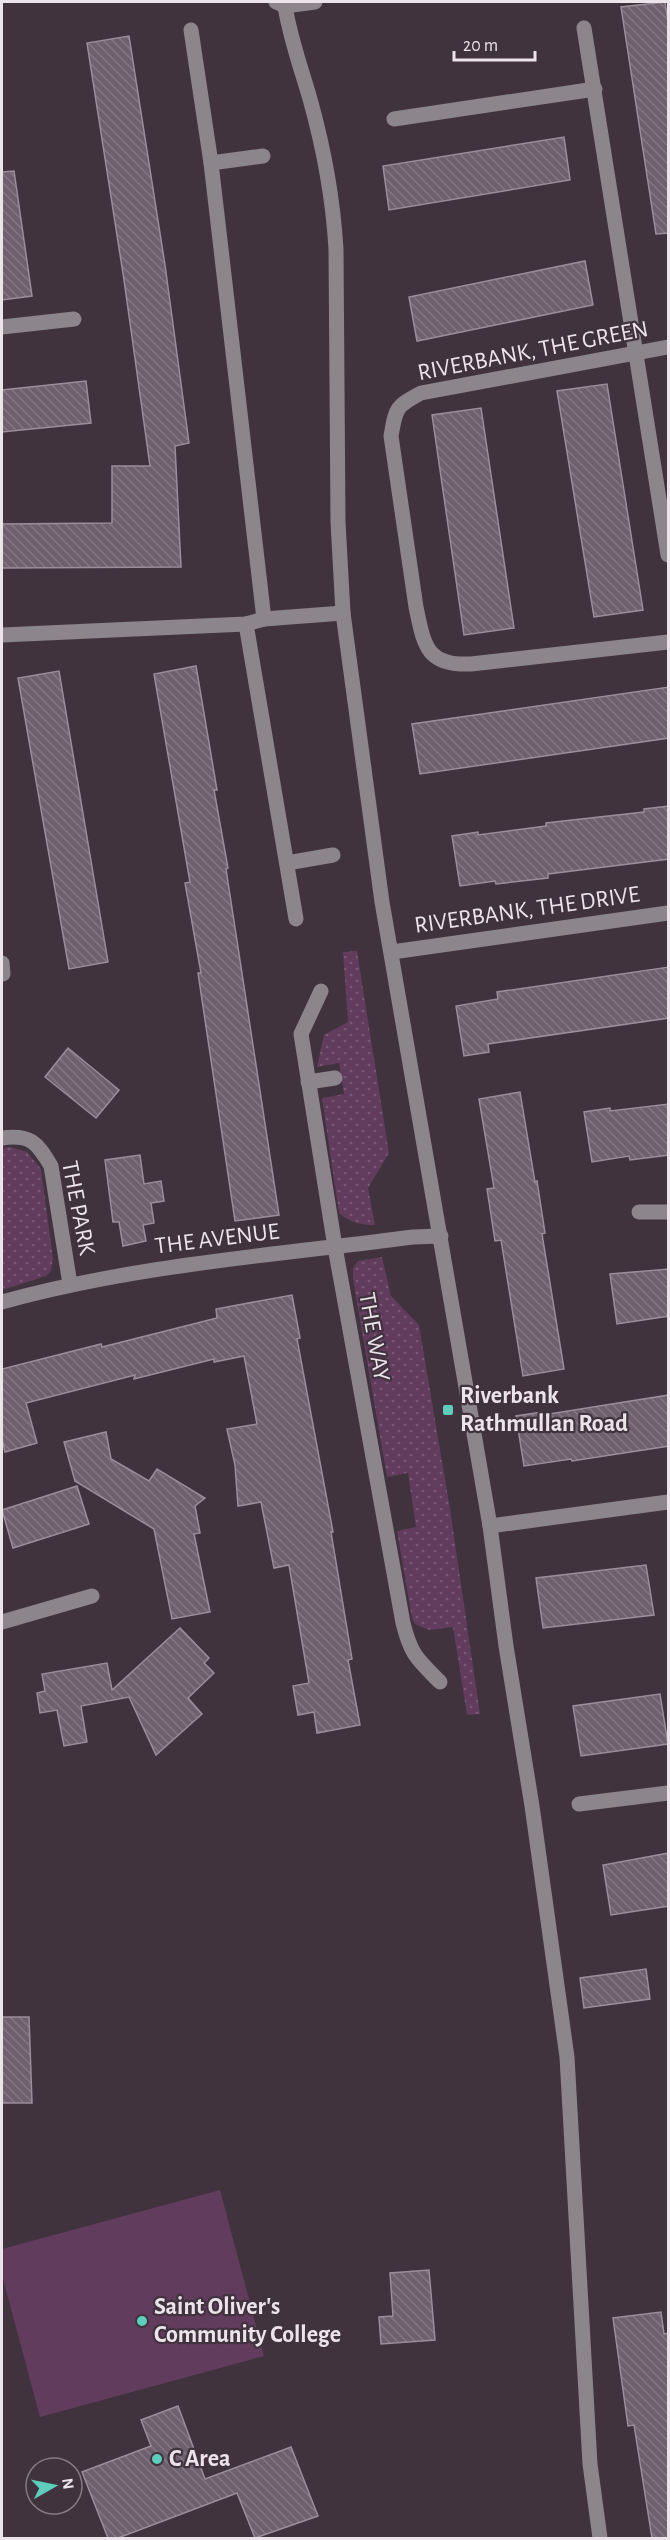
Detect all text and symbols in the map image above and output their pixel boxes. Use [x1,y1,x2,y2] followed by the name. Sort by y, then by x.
[454,24,535,62] scale bar
[463,37,498,55] text: 20 m
[416,317,650,385] street label: RIVERBANK, THE GREEN
[413,882,642,938] street label: RIVERBANK, THE DRIVE
[57,1159,99,1258] street label: THE PARK
[153,1219,281,1259] street label: THE AVENUE
[354,1291,394,1384] street label: THE WAY
[460,1384,628,1436] place label: Riverbank Rathmullan Road
[441,1403,455,1417] marker: Riverbank Rathmullan Road
[154,2295,341,2347] place label: Saint Oliver's Community College
[135,2314,149,2328] marker: Saint Oliver's Community College
[169,2447,231,2471] place label: C Area
[150,2452,164,2466] marker: C Area
[24,2456,84,2516] north arrow
[59,2477,77,2491] text: N

